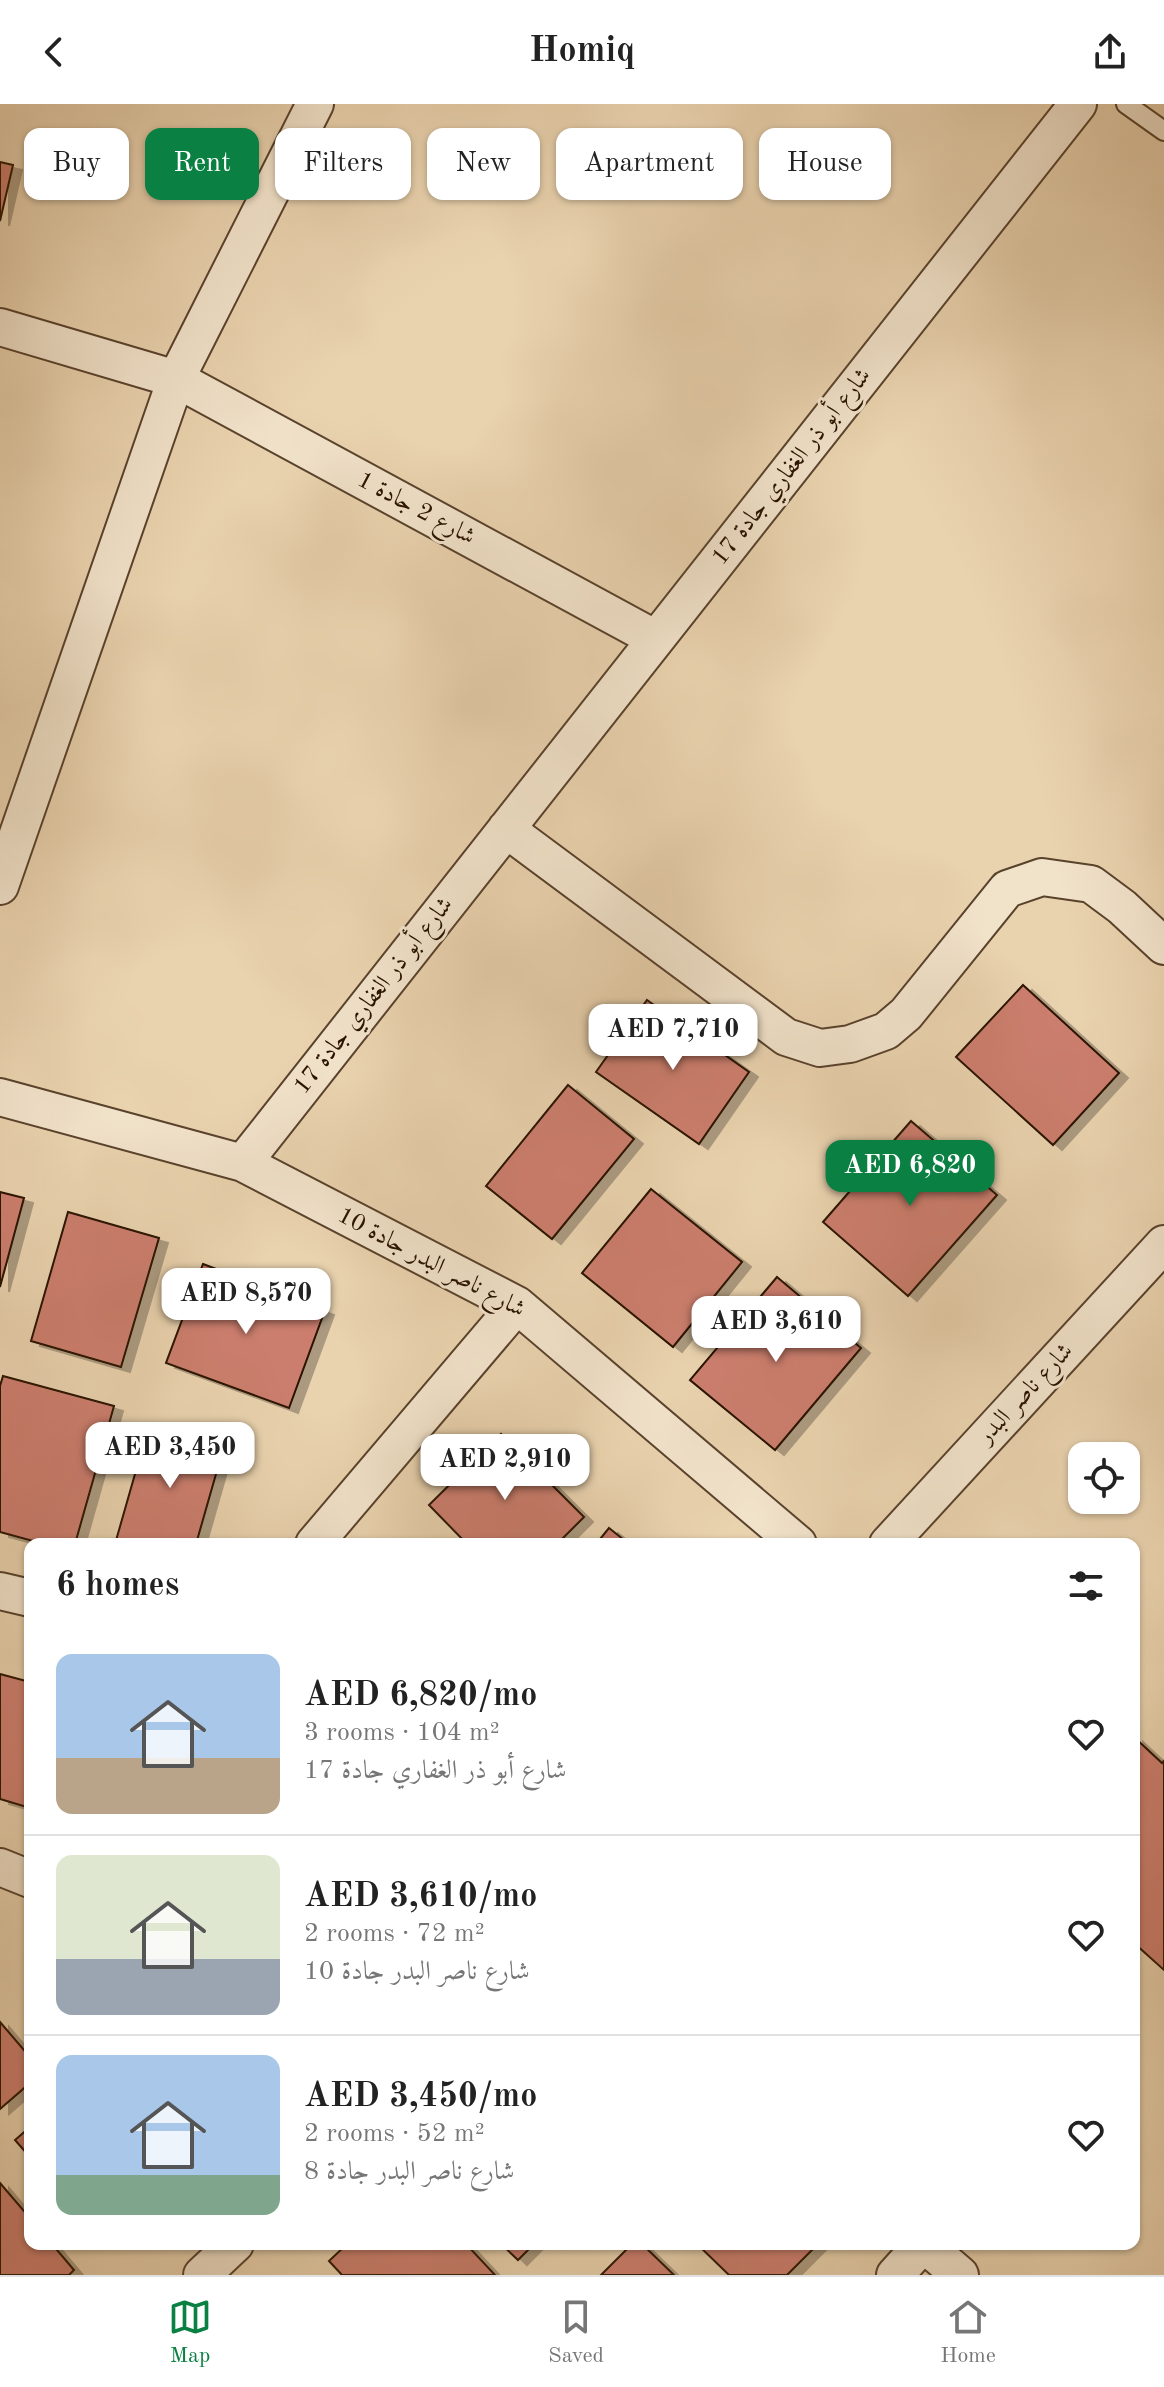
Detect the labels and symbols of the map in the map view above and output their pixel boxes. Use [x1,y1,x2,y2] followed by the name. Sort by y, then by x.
[702,360,881,574] street label: شارع أبو ذر الغفاري جادة 17
[350,468,479,555] street label: شارع 2 جادة 1
[284,889,463,1103] street label: شارع أبو ذر الغفاري جادة 17
[581,1004,765,1072] pin: AED 7,710
[818,1140,1002,1208] pin: AED 6,820
[331,1203,529,1328] street label: شارع ناصر البدر جادة 10
[154,1268,338,1336] pin: AED 8,570
[684,1296,868,1364] pin: AED 3,610
[972,1339,1083,1454] street label: شارع ناصر البدر
[78,1422,262,1490] pin: AED 3,450
[413,1434,597,1502] pin: AED 2,910

